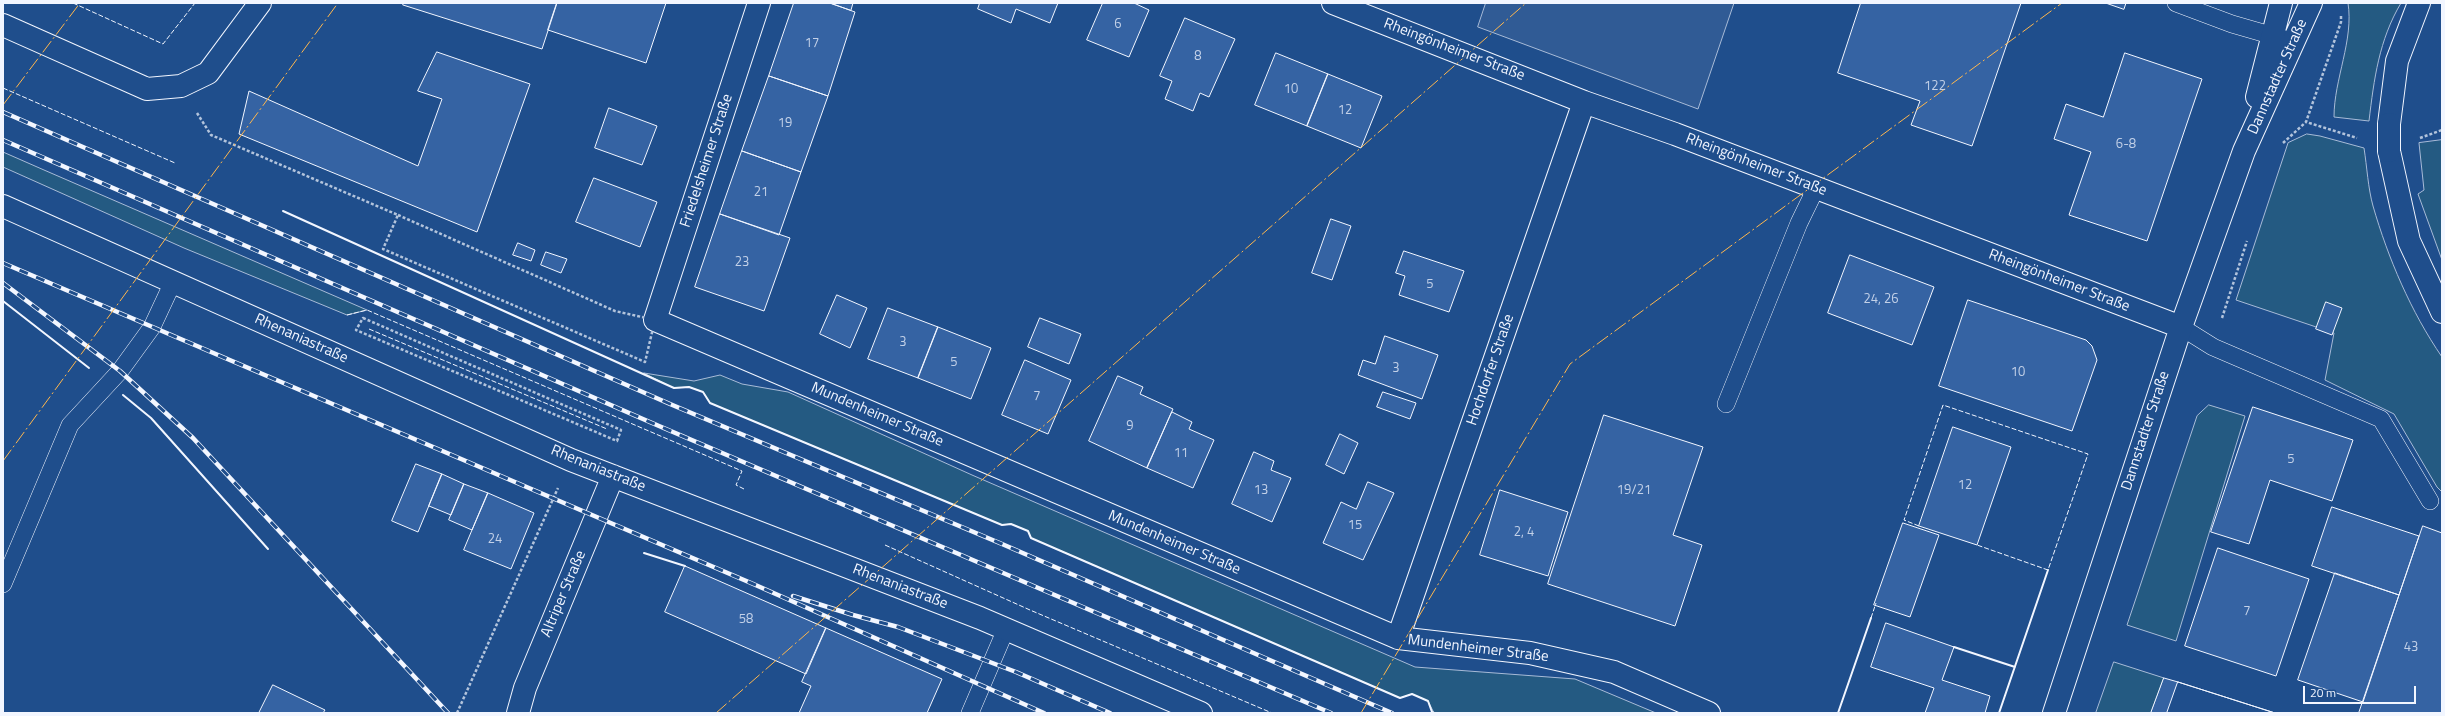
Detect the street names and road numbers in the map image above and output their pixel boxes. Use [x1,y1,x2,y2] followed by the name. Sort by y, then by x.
[1381,15,1527,85] street label: Rheingönheimer Straße
[2244,16,2312,138] street label: Dannstadter Straße
[677,92,737,230] street label: Friedelsheimer Straße
[1683,130,1829,200] street label: Rheingönheimer Straße
[1986,246,2132,316] street label: Rheingönheimer Straße
[251,310,351,368] street label: Rhenaniastraße
[1464,312,1518,428] street label: Hochdorfer Straße
[2118,369,2174,493] street label: Dannstadter Straße
[808,379,946,451] street label: Mundenheimer Straße
[548,442,648,496] street label: Rhenaniastraße
[1105,507,1243,579] street label: Mundenheimer Straße
[538,548,590,640] street label: Altriper Straße
[850,561,950,613] street label: Rhenaniastraße
[1407,631,1549,667] street label: Mundenheimer Straße

